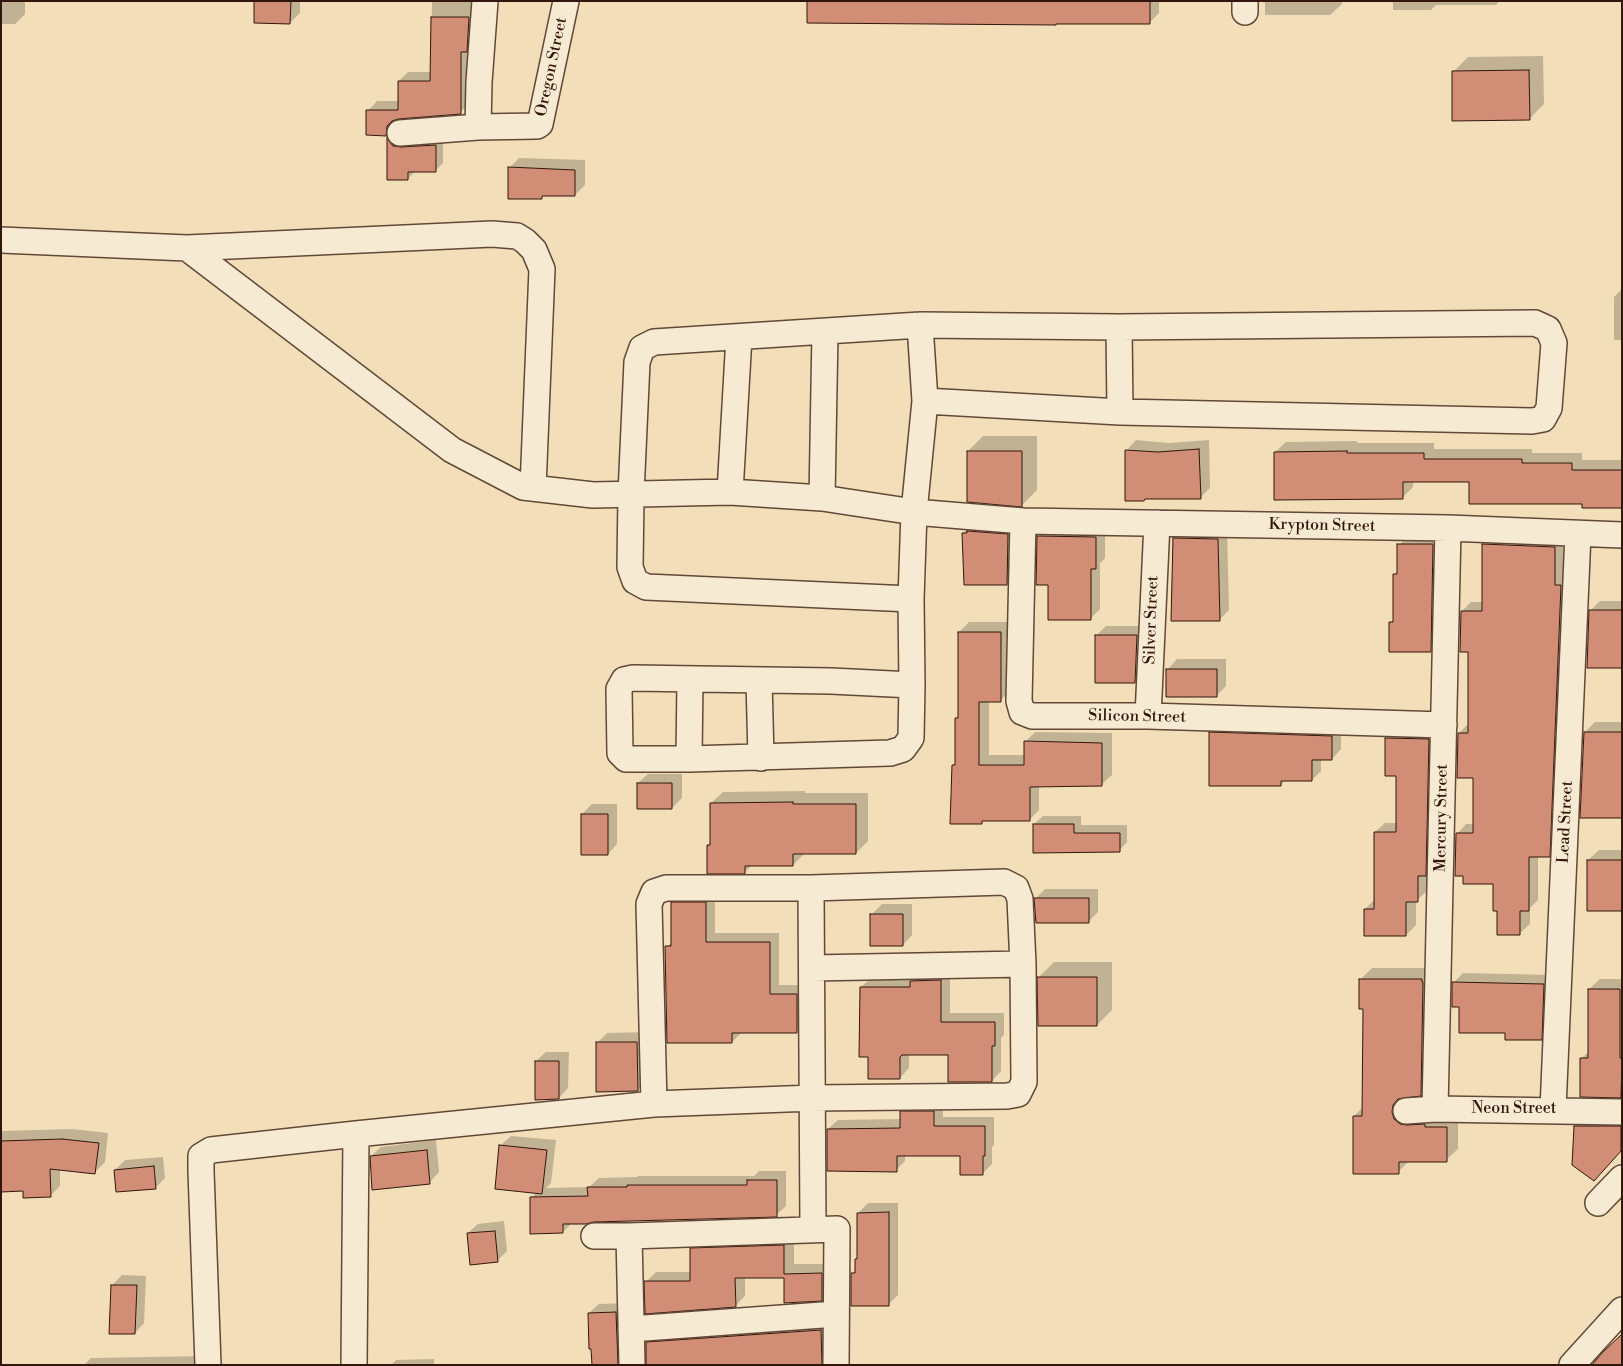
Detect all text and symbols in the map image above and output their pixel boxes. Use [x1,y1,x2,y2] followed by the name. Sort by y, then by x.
[532,16,572,118] street label: Oregon Street
[1268,515,1376,537] street label: Krypton Street
[1141,575,1163,665] street label: Silver Street
[1088,707,1186,727] street label: Silicon Street
[1431,764,1453,872] street label: Mercury Street
[1554,780,1578,864] street label: Lead Street
[1471,1099,1557,1119] street label: Neon Street

